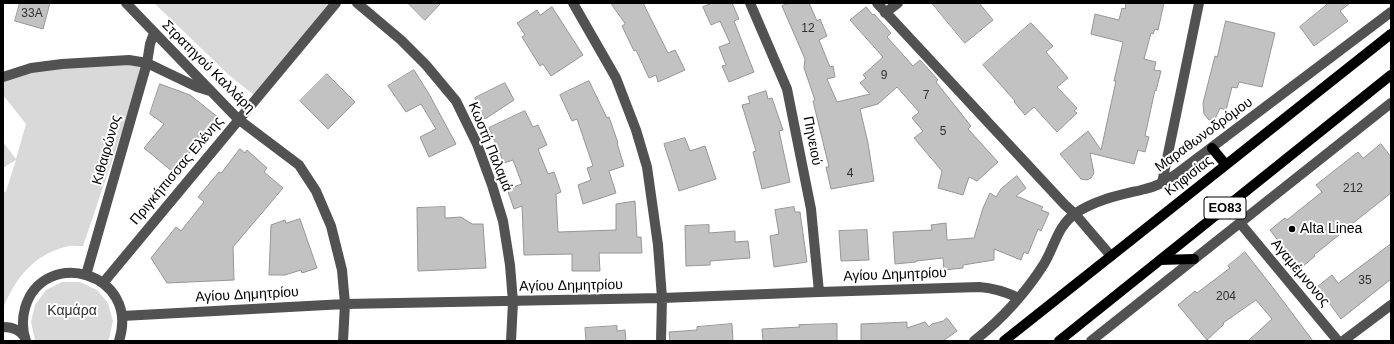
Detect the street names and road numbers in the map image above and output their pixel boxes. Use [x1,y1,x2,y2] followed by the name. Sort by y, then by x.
[158,17,258,117] street label: Στρατηγού Καλλάρη
[1152,94,1256,176] street label: Μαραθωνοδρόμου
[464,100,516,194] street label: Κωστή Παλαμά
[89,113,125,187] street label: Κιθαιρώνος
[127,114,227,228] street label: Πριγκήπισσας Ελένης
[799,115,825,167] street label: Πηνειού
[1162,152,1216,200] street label: Κηφισίας
[1204,197,1246,219] road number: ΕΟ83
[1267,236,1333,310] street label: Αγαμέμνονος
[843,265,947,285] street label: Αγίου Δημητρίου
[519,277,623,295] street label: Αγίου Δημητρίου
[195,284,299,306] street label: Αγίου Δημητρίου

